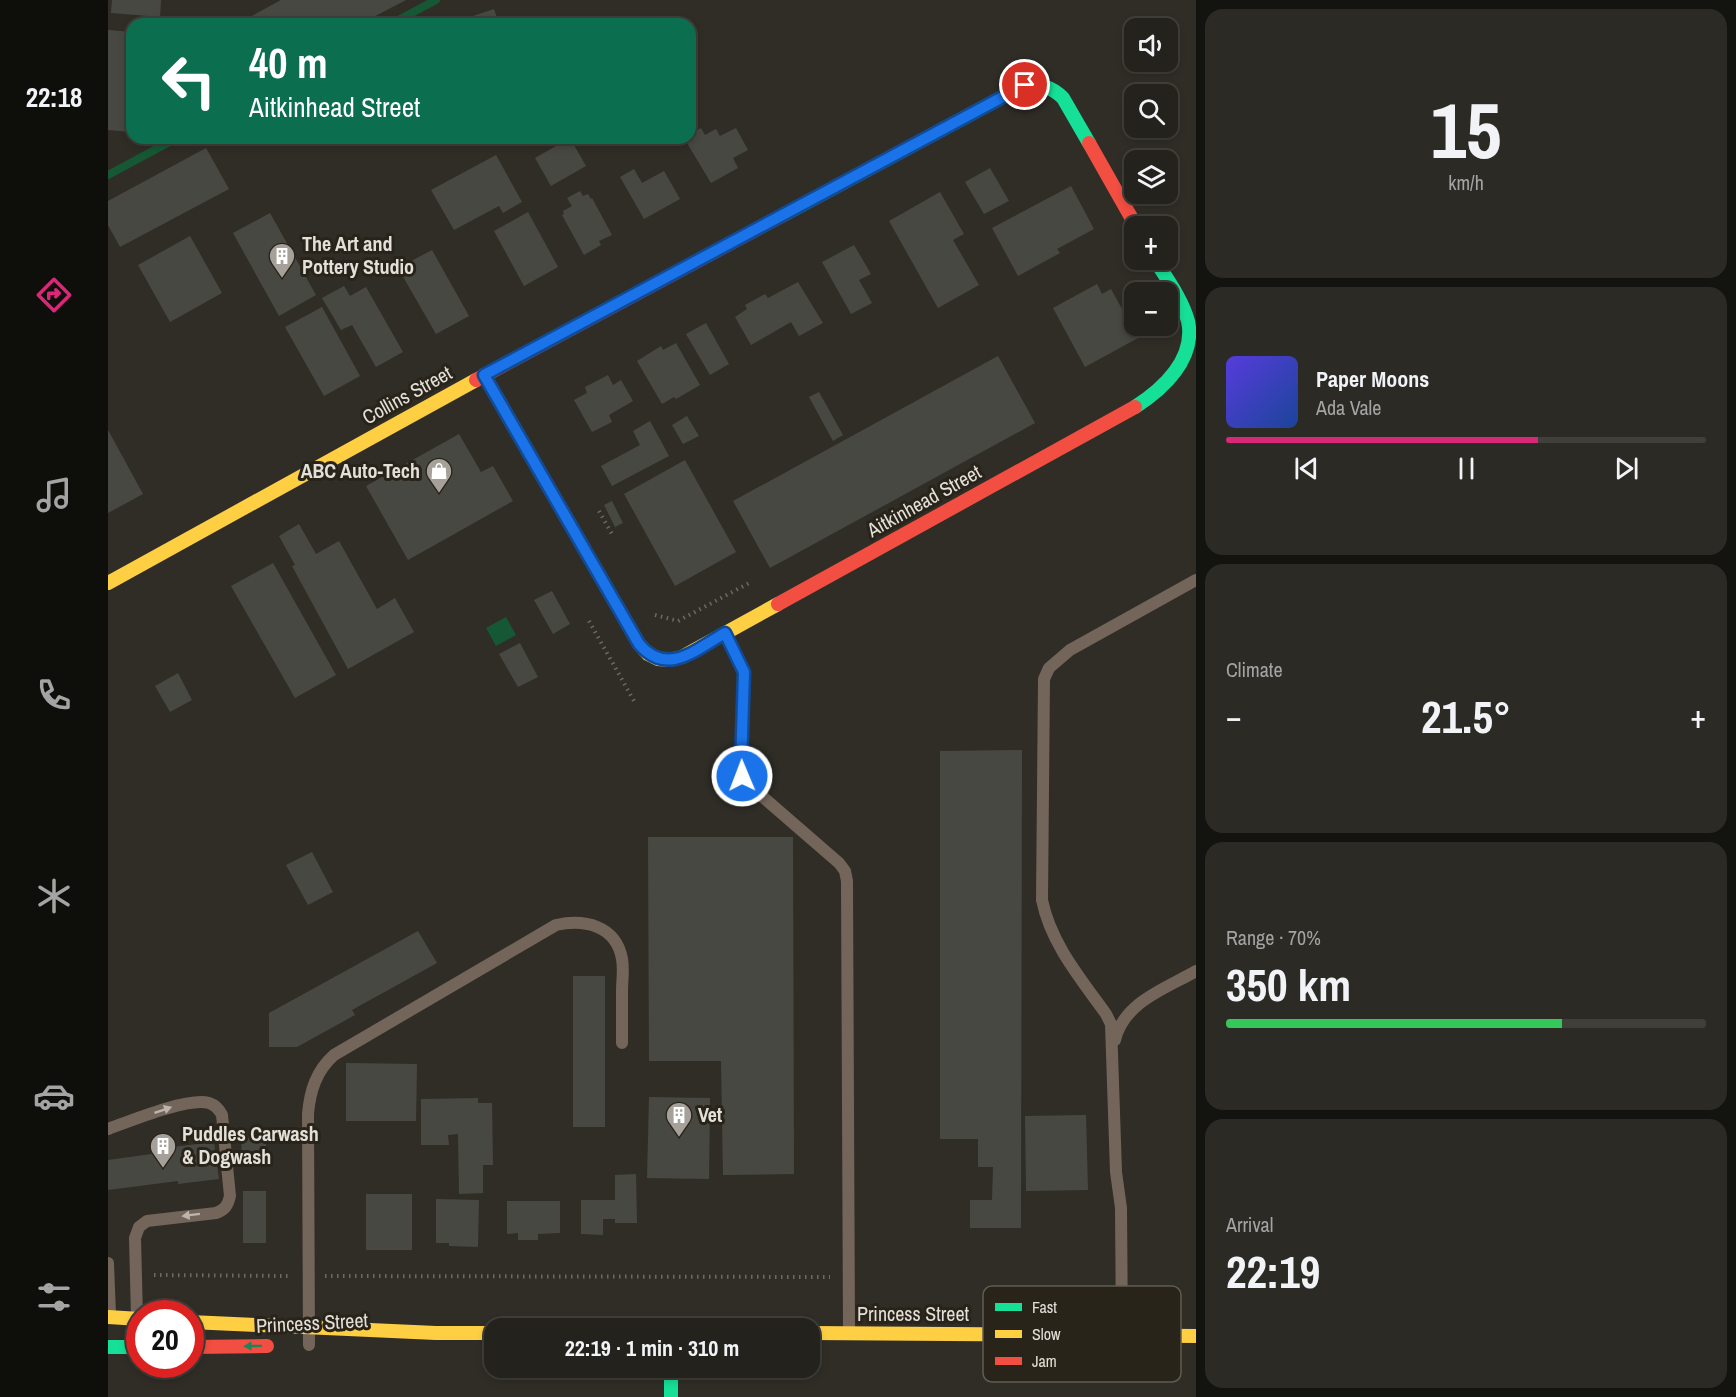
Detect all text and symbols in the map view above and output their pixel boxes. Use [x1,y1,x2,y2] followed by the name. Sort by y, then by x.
[1124,18,1178,336] map controls
[1124,18,1178,72] button: sound
[249,35,328,91] text: 40 m
[150,42,228,120] icon: left
[999,59,1050,110] pin
[1008,68,1041,101] icon: arrive
[1430,77,1502,182] text: 15
[26,79,82,115] text: 22:18
[1124,84,1178,138] button: search
[249,89,420,125] text: Aitkinhead Street
[1124,150,1178,204] button: layers
[1448,169,1484,196] text: km/h
[1124,216,1178,270] button: +
[302,230,414,280] place label: The Art and Pottery Studio
[267,241,297,279] building icon: The Art and Pottery Studio
[33,274,75,316] icon: directions
[1124,282,1178,336] button: −
[357,359,457,430] street label: Collins Street
[1316,364,1429,394] text: Paper Moons
[1316,394,1381,421] text: Ada Vale
[1290,452,1323,485] icon: previous
[1450,452,1483,485] icon: pause
[1610,452,1643,485] icon: next
[424,456,454,494] shop icon: ABC Auto-Tech
[301,457,420,484] place label: ABC Auto-Tech
[861,458,986,544] street label: Aitkinhead Street
[33,474,75,516] icon: music
[1226,656,1283,683] text: Climate
[33,674,75,716] icon: phone
[1421,686,1511,747] text: 21.5°
[1226,694,1242,738] text: −
[1690,694,1706,738] text: +
[710,744,774,808] position arrow
[33,875,75,917] icon: climate
[1226,924,1321,951] text: Range · 70%
[1226,954,1351,1015] text: 350 km
[33,1075,75,1117] icon: car
[664,1100,694,1138] building icon: Vet
[698,1101,723,1128] place label: Vet
[154,1104,172,1114] one-way arrow
[182,1120,319,1170] place label: Puddles Carwash & Dogwash
[148,1131,178,1169] building icon: Puddles Carwash & Dogwash
[182,1211,201,1220] one-way arrow
[1226,1211,1273,1238] text: Arrival
[1226,1241,1320,1302] text: 22:19
[33,1276,75,1318] icon: filters
[983,1286,1181,1382] legend
[1032,1296,1057,1318] text: Fast
[126,1300,204,1378] speed limit sign: 20
[857,1300,969,1327] street label: Princess Street
[255,1306,369,1339] street label: Princess Street
[1032,1323,1061,1345] text: Slow
[565,1333,739,1363] text: 22:19 · 1 min · 310 m
[243,1341,262,1351] one-way arrow
[1032,1350,1057,1372] text: Jam

